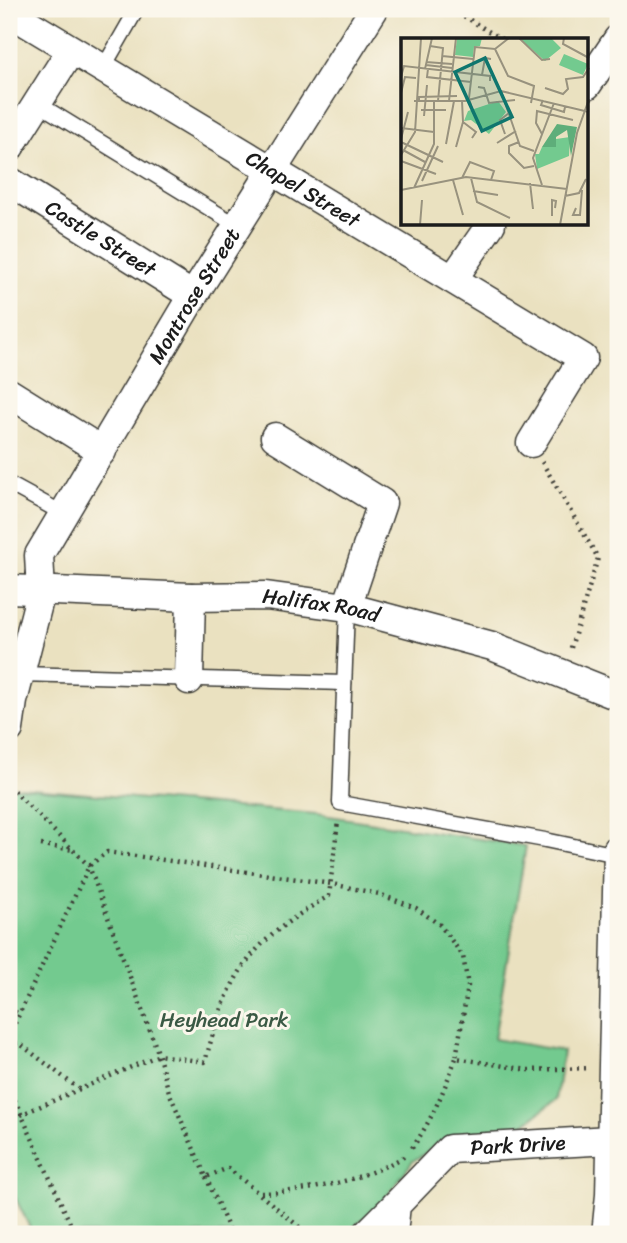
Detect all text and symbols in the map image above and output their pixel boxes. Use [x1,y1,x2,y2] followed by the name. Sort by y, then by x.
[401,38,588,226] inset map
[238,140,369,239] street label: Chapel Street
[37,189,165,288] street label: Castle Street
[138,220,251,372] street label: Montrose Street
[260,577,386,634] street label: Halifax Road
[160,1001,288,1039] park label: Heyhead Park
[469,1124,567,1167] street label: Park Drive

